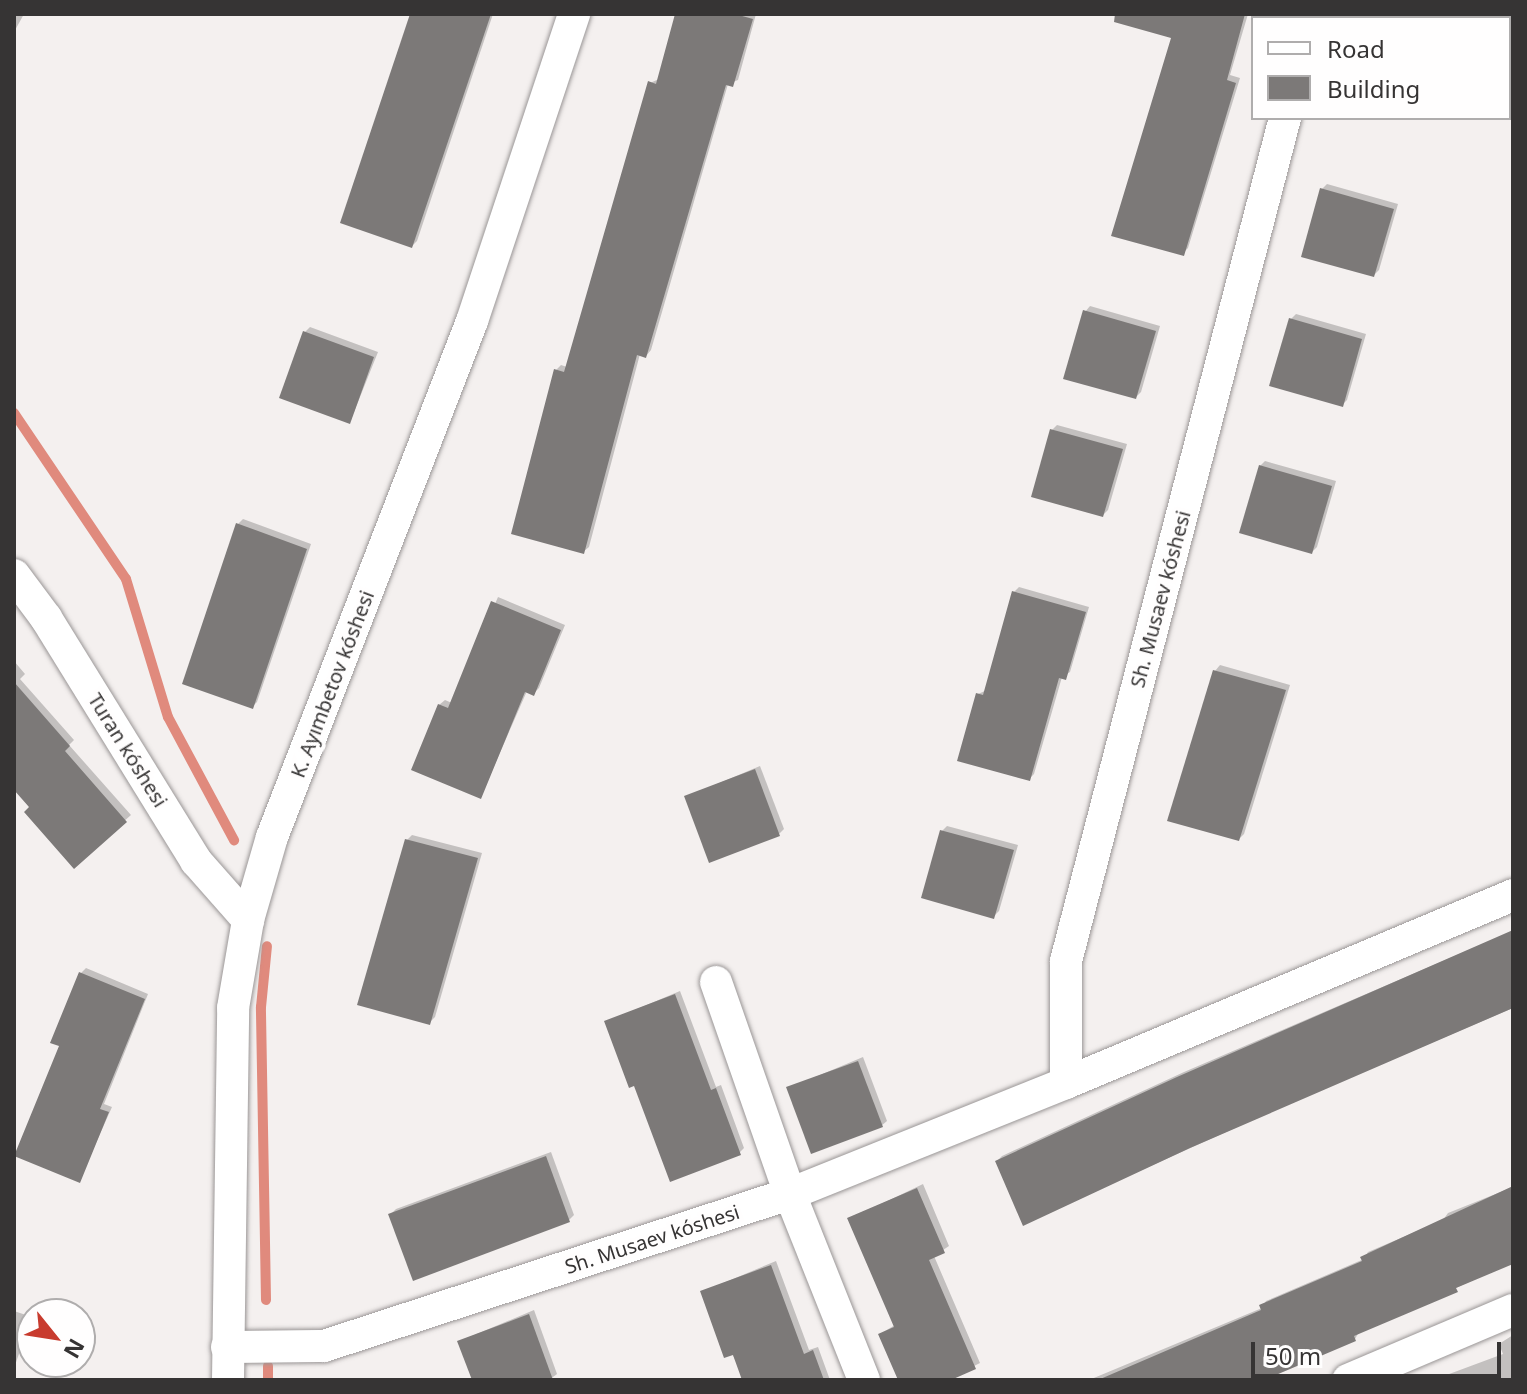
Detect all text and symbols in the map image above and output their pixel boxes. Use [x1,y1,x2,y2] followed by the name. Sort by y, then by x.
[1251,16,1511,120] legend
[1327,32,1385,65] text: Road
[1327,72,1420,105] text: Building
[1125,508,1195,690] street label: Sh. Musaev kóshesi
[285,587,379,781] street label: K. Ayımbetov kóshesi
[83,689,173,811] street label: Turan kóshesi
[562,1199,742,1279] street label: Sh. Musaev kóshesi
[16,1298,96,1378] north arrow
[1255,1326,1505,1376] scale bar
[58,1334,93,1364] text: N
[1265,1339,1321,1372] text: 50 m

